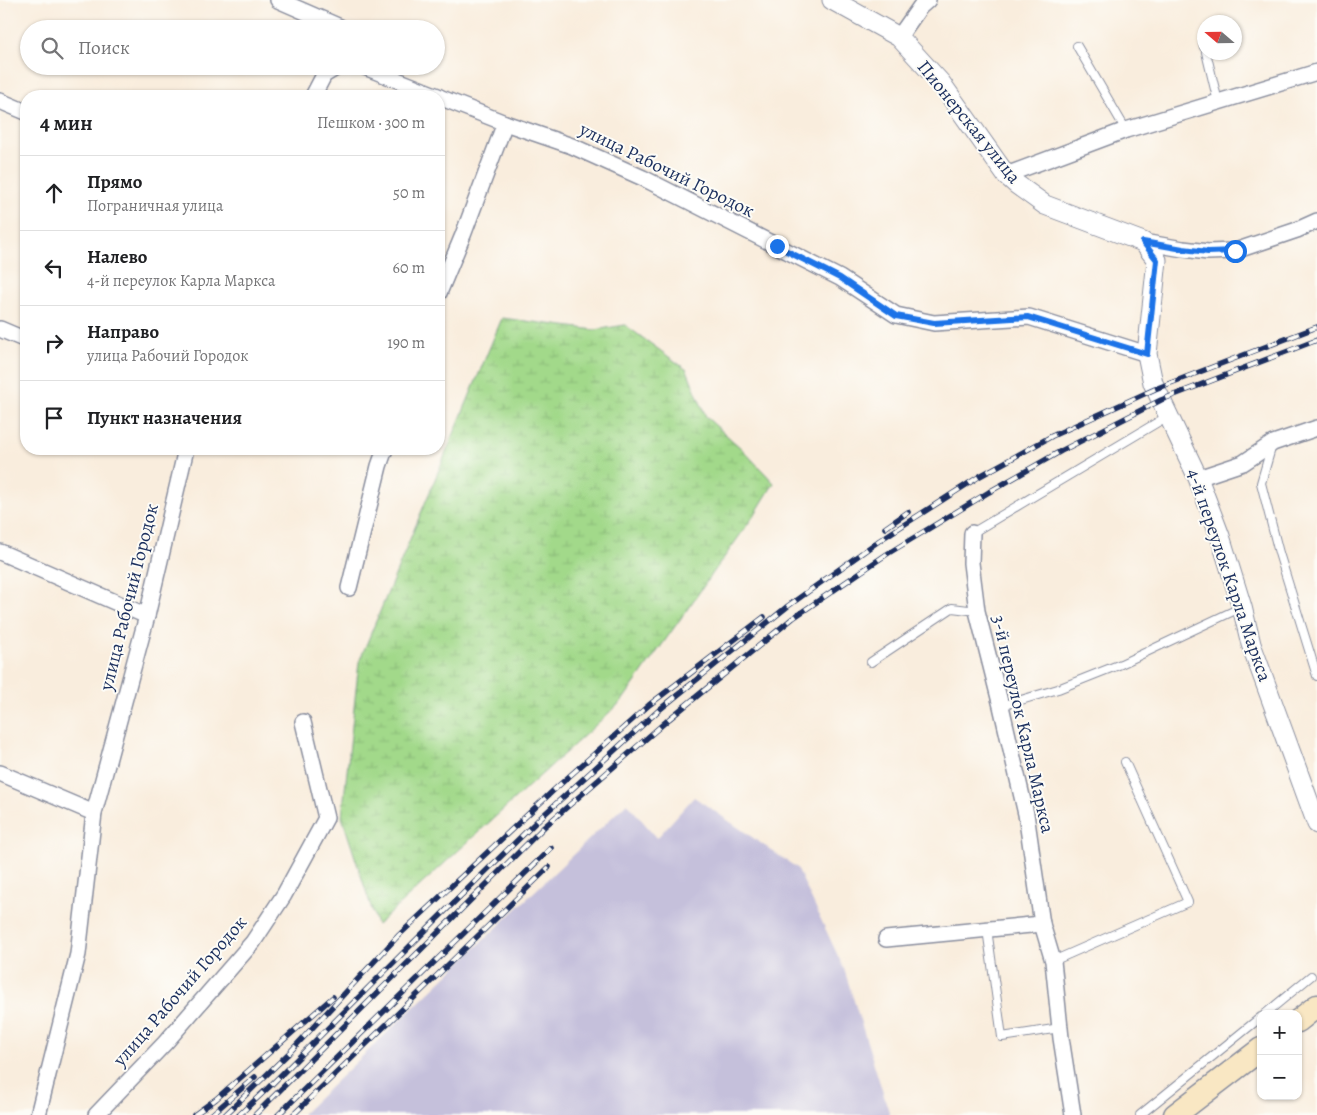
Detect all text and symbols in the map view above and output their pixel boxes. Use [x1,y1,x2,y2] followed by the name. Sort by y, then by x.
[1197,15,1242,60] north arrow
[20,20,445,75] search box
[38,34,66,62] icon: search
[78,35,130,61] text: Поиск
[911,55,1027,189] street label: Пионерская улица
[40,109,93,137] text: 4 мин
[317,112,425,134] text: Пешком · 300 m
[574,116,759,224] street label: улица Рабочий Городок
[87,169,142,195] text: Прямо
[40,179,68,207] icon: ahead
[393,182,425,204] text: 50 m
[87,195,223,217] text: Пограничная улица
[766,235,789,258] route end
[1224,240,1247,263] route start
[87,244,147,270] text: Налево
[40,254,68,282] icon: left
[393,257,425,279] text: 60 m
[87,270,275,292] text: 4-й переулок Карла Маркса
[87,319,159,345] text: Направо
[40,329,68,357] icon: right
[387,332,425,354] text: 190 m
[87,345,249,367] text: улица Рабочий Городок
[40,404,68,432] icon: arrive
[87,405,242,431] text: Пункт назначения
[1180,465,1278,685] street label: 4-й переулок Карла Маркса
[93,501,165,694] street label: улица Рабочий Городок
[985,612,1061,836] street label: 3-й переулок Карла Маркса
[107,910,253,1073] street label: улица Рабочий Городок
[1257,1010,1302,1100] map controls
[1257,1010,1302,1055] button: +
[1257,1055,1302,1100] button: −

